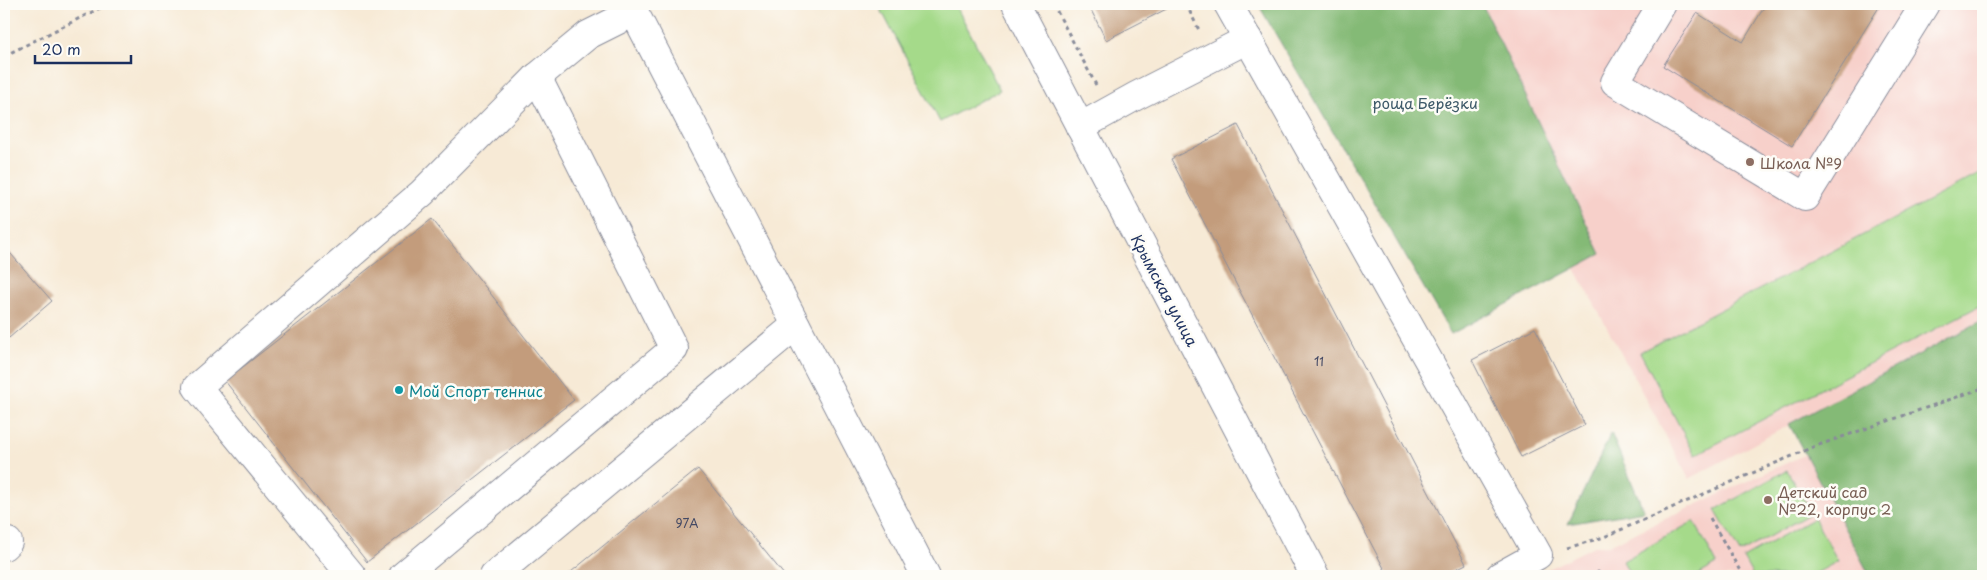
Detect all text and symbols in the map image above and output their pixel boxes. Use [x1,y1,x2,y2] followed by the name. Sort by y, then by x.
[35,32,131,64] scale bar
[42,37,81,60] text: 20 m
[1372,91,1478,114] park label: роща Берёзки
[1760,151,1842,174] place label: Школа №9
[1744,156,1756,168] marker: Школа №9
[1126,230,1205,351] street label: Крымская улица
[1314,352,1324,370] house number: 11
[409,379,543,402] place label: Мой Спорт теннис
[393,384,405,396] marker: Мой Спорт теннис
[1777,480,1891,520] place label: Детский сад №22, корпус 2
[1762,494,1774,506] marker: Детский сад №22, корпус 2
[676,514,698,532] house number: 97А

